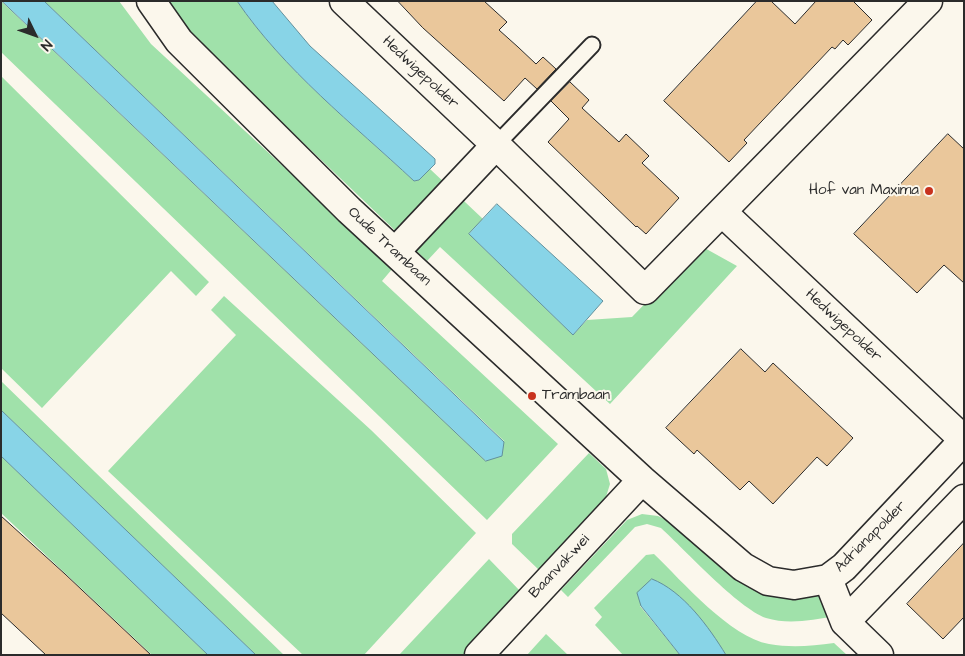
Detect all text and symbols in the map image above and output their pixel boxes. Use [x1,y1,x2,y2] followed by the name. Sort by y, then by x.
[10,10,60,60] north arrow
[378,33,462,113] street label: Hedwigepolder
[36,35,57,55] text: N
[809,182,919,200] place label: Hof van Maxima
[923,185,935,197] marker: Hof van Maxima
[344,204,434,290] street label: Oude Trambaan
[801,286,885,366] street label: Hedwigepolder
[542,387,610,405] place label: Trambaan
[526,390,538,402] marker: Trambaan
[831,497,911,577] street label: Adrianapolder
[526,531,594,603] street label: Baanvakwei

